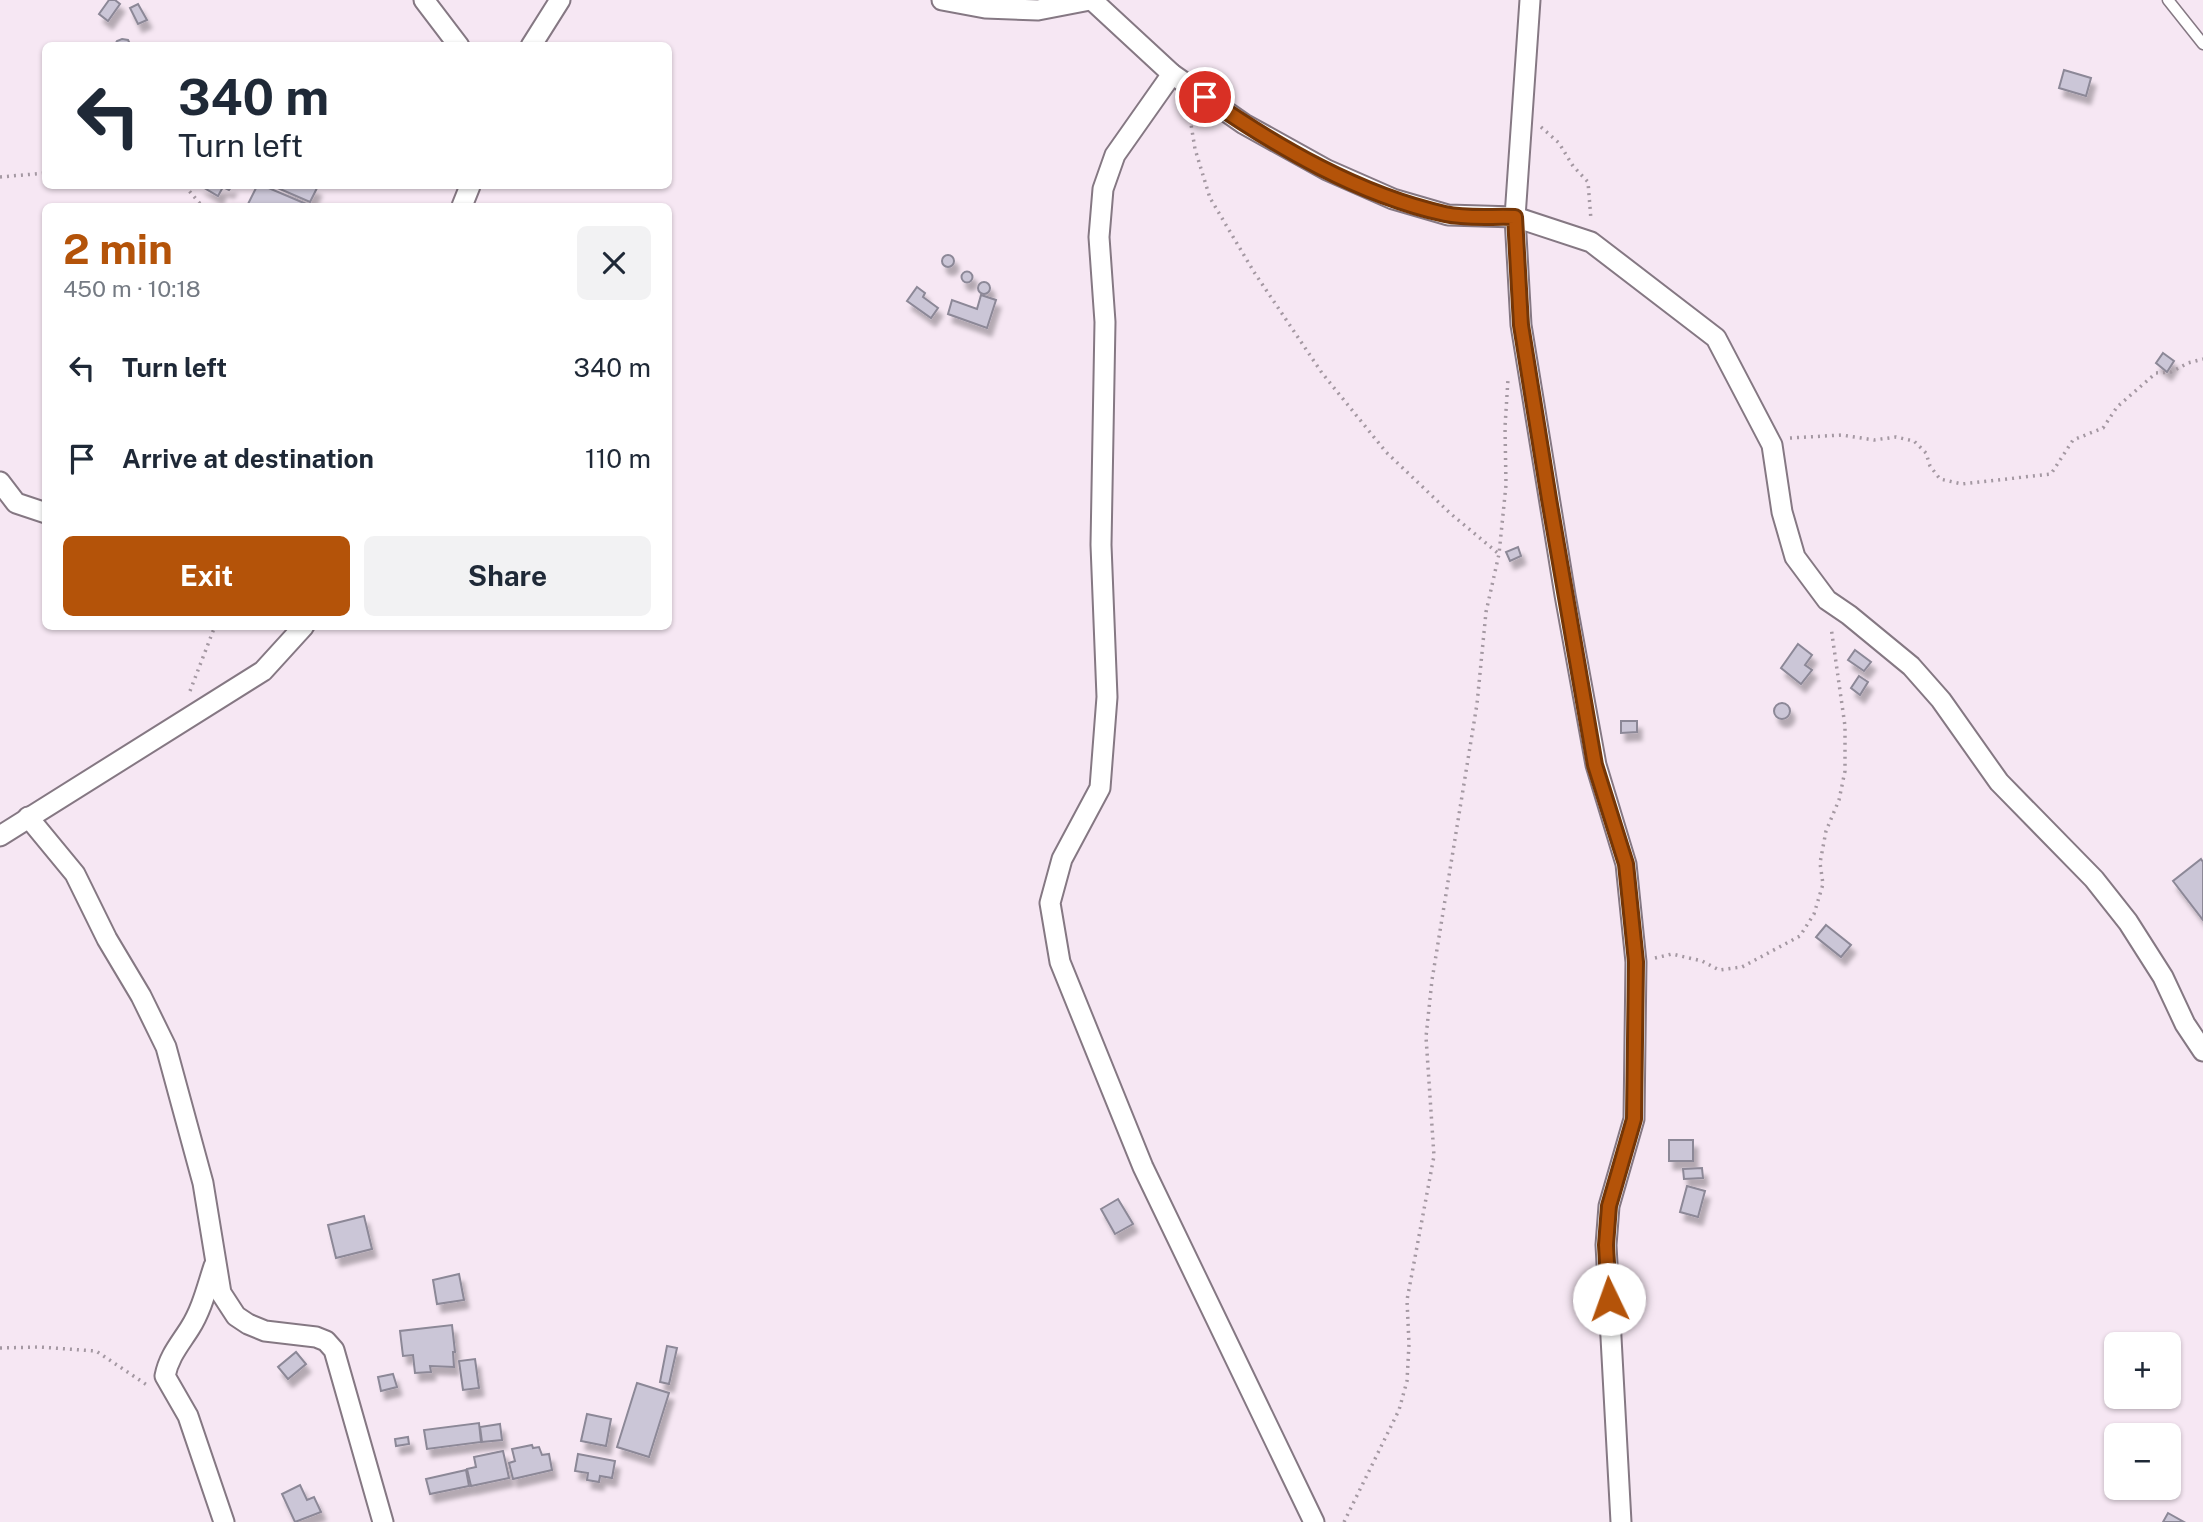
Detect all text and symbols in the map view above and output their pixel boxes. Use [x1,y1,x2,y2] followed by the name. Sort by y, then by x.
[1175,67,1235,127] pin
[178,68,329,126] text: 340 m
[63,70,154,161] icon: left
[1186,78,1224,116] icon: arrive
[178,127,303,164] text: Turn left
[63,224,173,273] text: 2 min
[577,226,651,300] button: close
[63,275,201,302] text: 450 m · 10:18
[63,349,101,387] icon: left
[122,352,227,383] text: Turn left
[574,352,651,383] text: 340 m
[63,440,101,478] icon: arrive
[122,443,374,474] text: Arrive at destination
[585,443,651,474] text: 110 m
[63,536,350,616] button: Exit
[364,536,651,616] button: Share
[1572,1262,1646,1336] position arrow
[2104,1332,2181,1500] map controls
[2104,1332,2181,1409] button: +
[2104,1423,2181,1500] button: −

